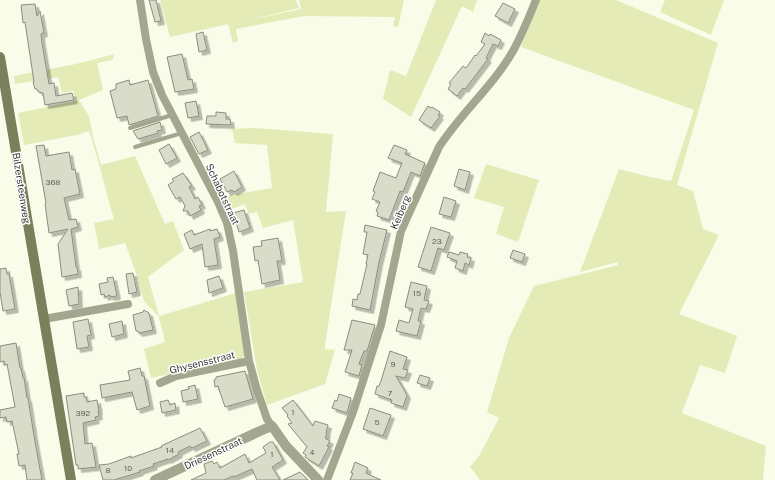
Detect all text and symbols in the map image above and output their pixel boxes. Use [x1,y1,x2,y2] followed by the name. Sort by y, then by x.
[10,152,34,224] street label: Bilzersteenweg
[204,162,242,226] street label: Schabotstraat
[45,177,61,187] house number: 368
[387,193,413,231] street label: Keiberg
[432,236,442,246] house number: 23
[413,288,421,298] house number: 15
[168,348,236,376] street label: Ghysensstraat
[391,359,396,369] house number: 9
[388,388,393,398] house number: 7
[291,407,295,417] house number: 1
[76,408,91,418] house number: 392
[374,417,380,427] house number: 5
[182,434,244,472] street label: Driesenstraat
[166,445,174,455] house number: 14
[309,447,315,457] house number: 4
[270,449,274,459] house number: 1
[124,463,132,473] house number: 10
[105,465,111,475] house number: 8

